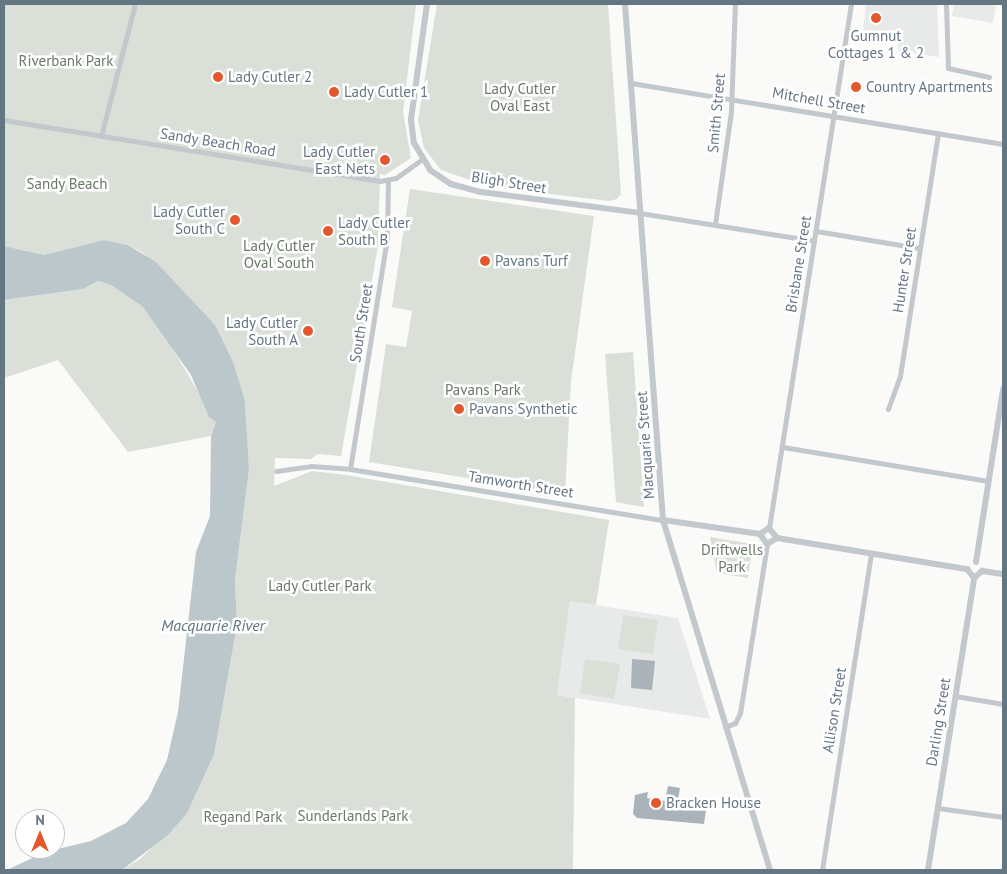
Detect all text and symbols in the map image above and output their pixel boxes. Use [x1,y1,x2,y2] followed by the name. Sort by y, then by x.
[870,12,882,24] marker: Gumnut Cottages 1 & 2
[828,26,924,61] place label: Gumnut Cottages 1 & 2
[18,52,114,70] park label: Riverbank Park
[228,68,313,86] place label: Lady Cutler 2
[212,71,224,83] marker: Lady Cutler 2
[704,72,728,154] street label: Smith Street
[866,78,994,96] place label: Country Apartments
[484,79,556,114] park label: Lady Cutler Oval East
[850,81,862,93] marker: Country Apartments
[344,83,429,101] place label: Lady Cutler 1
[771,83,867,117] street label: Mitchell Street
[328,86,340,98] marker: Lady Cutler 1
[159,124,277,160] street label: Sandy Beach Road
[302,142,375,177] place label: Lady Cutler East Nets
[379,154,391,166] marker: Lady Cutler East Nets
[470,167,548,197] street label: Bligh Street
[26,175,108,193] park label: Sandy Beach
[152,202,225,237] place label: Lady Cutler South C
[338,213,411,248] place label: Lady Cutler South B
[229,214,241,226] marker: Lady Cutler South C
[781,214,815,314] street label: Brisbane Street
[322,225,334,237] marker: Lady Cutler South B
[888,226,920,314] street label: Hunter Street
[243,236,315,271] park label: Lady Cutler Oval South
[495,252,568,270] place label: Pavans Turf
[479,255,491,267] marker: Pavans Turf
[346,282,376,364] street label: South Street
[225,313,298,348] place label: Lady Cutler South A
[302,325,314,337] marker: Lady Cutler South A
[445,381,521,399] park label: Pavans Park
[632,390,658,500] street label: Macquarie Street
[469,400,577,418] place label: Pavans Synthetic
[453,403,465,415] marker: Pavans Synthetic
[467,467,575,501] street label: Tamworth Street
[701,540,763,575] park label: Driftwells Park
[268,577,372,595] park label: Lady Cutler Park
[161,615,265,635] water label: Macquarie River
[818,666,850,754] street label: Allison Street
[922,676,954,768] street label: Darling Street
[666,794,761,812] place label: Bracken House
[650,797,662,809] marker: Bracken House
[297,807,409,825] park label: Sunderlands Park
[203,808,283,826] park label: Regand Park
[15,809,65,859] north arrow
[35,811,45,829] text: N

